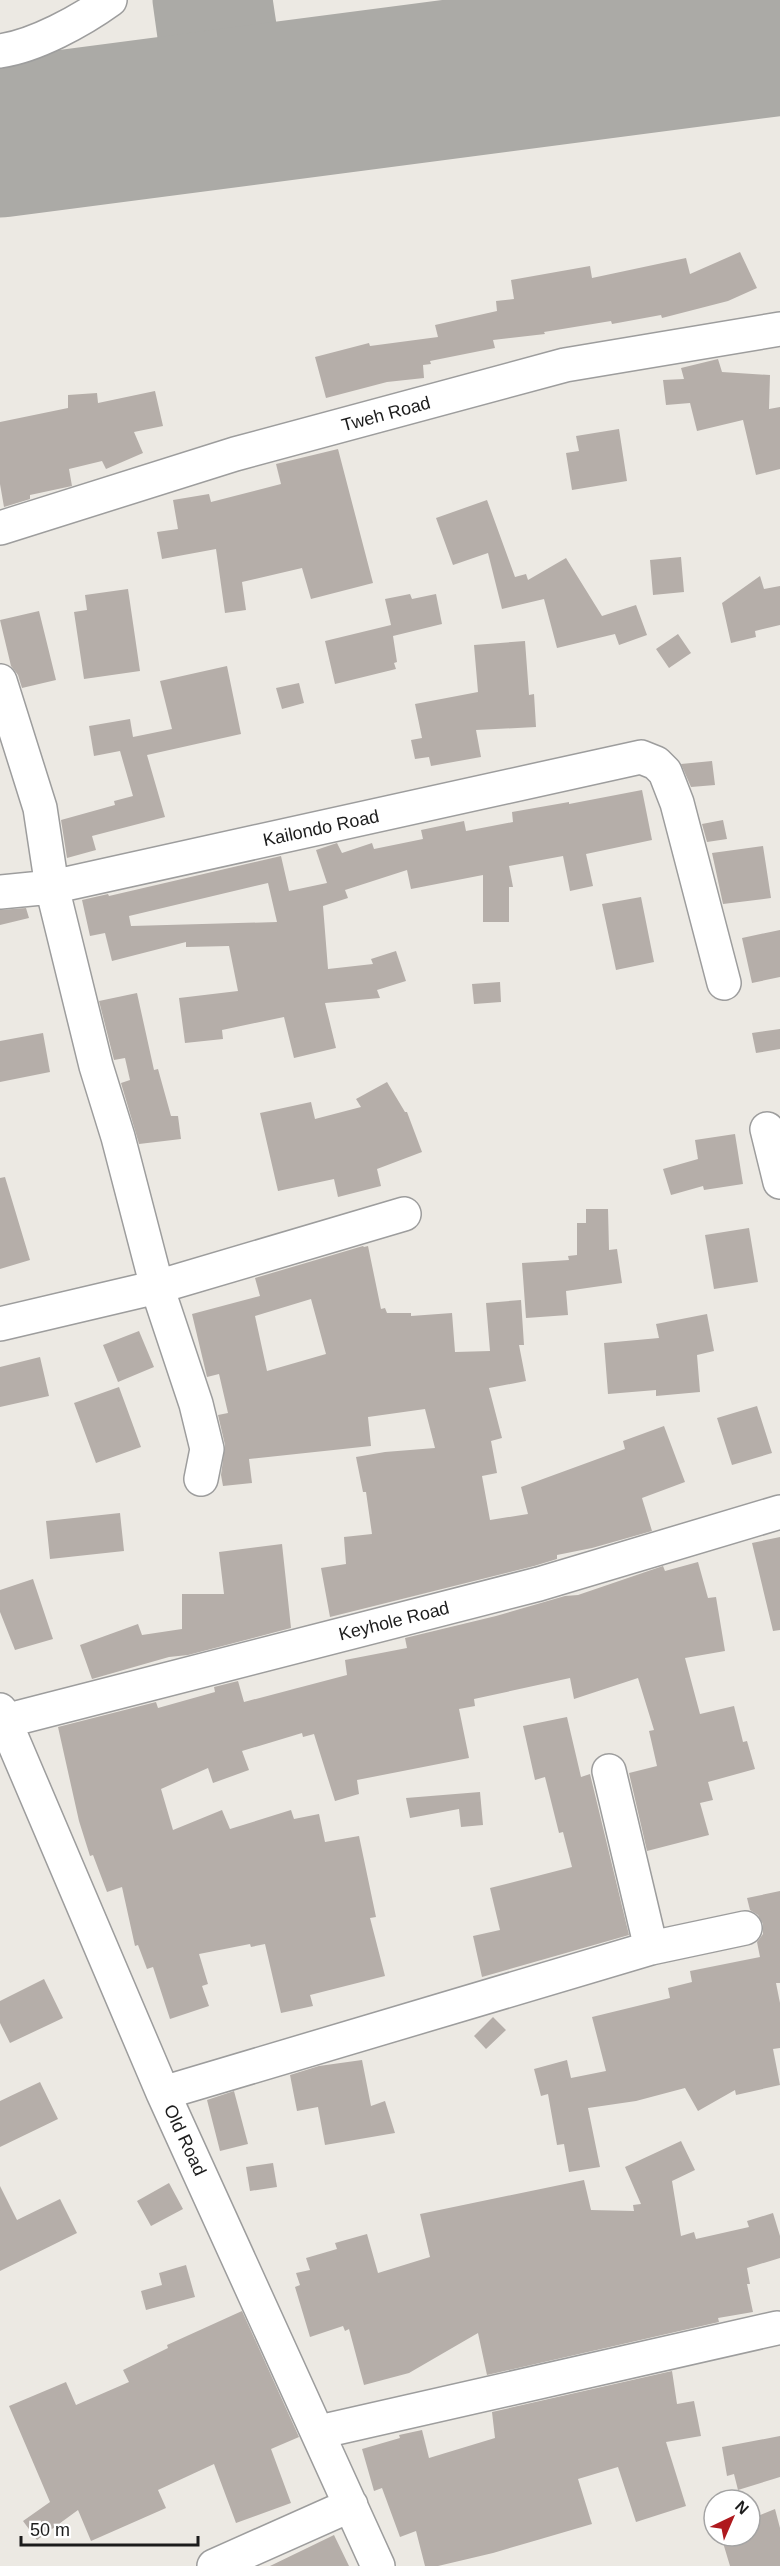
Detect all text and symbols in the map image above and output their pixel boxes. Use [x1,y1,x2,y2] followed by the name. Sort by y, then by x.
[339,393,433,435] street label: Tweh Road
[261,806,381,850] street label: Kailondo Road
[337,1598,451,1644] street label: Keyhole Road
[160,2101,210,2179] street label: Old Road
[702,2488,762,2548] north arrow
[732,2497,752,2518] text: N
[21,2509,198,2547] scale bar
[30,2520,70,2540] text: 50 m

